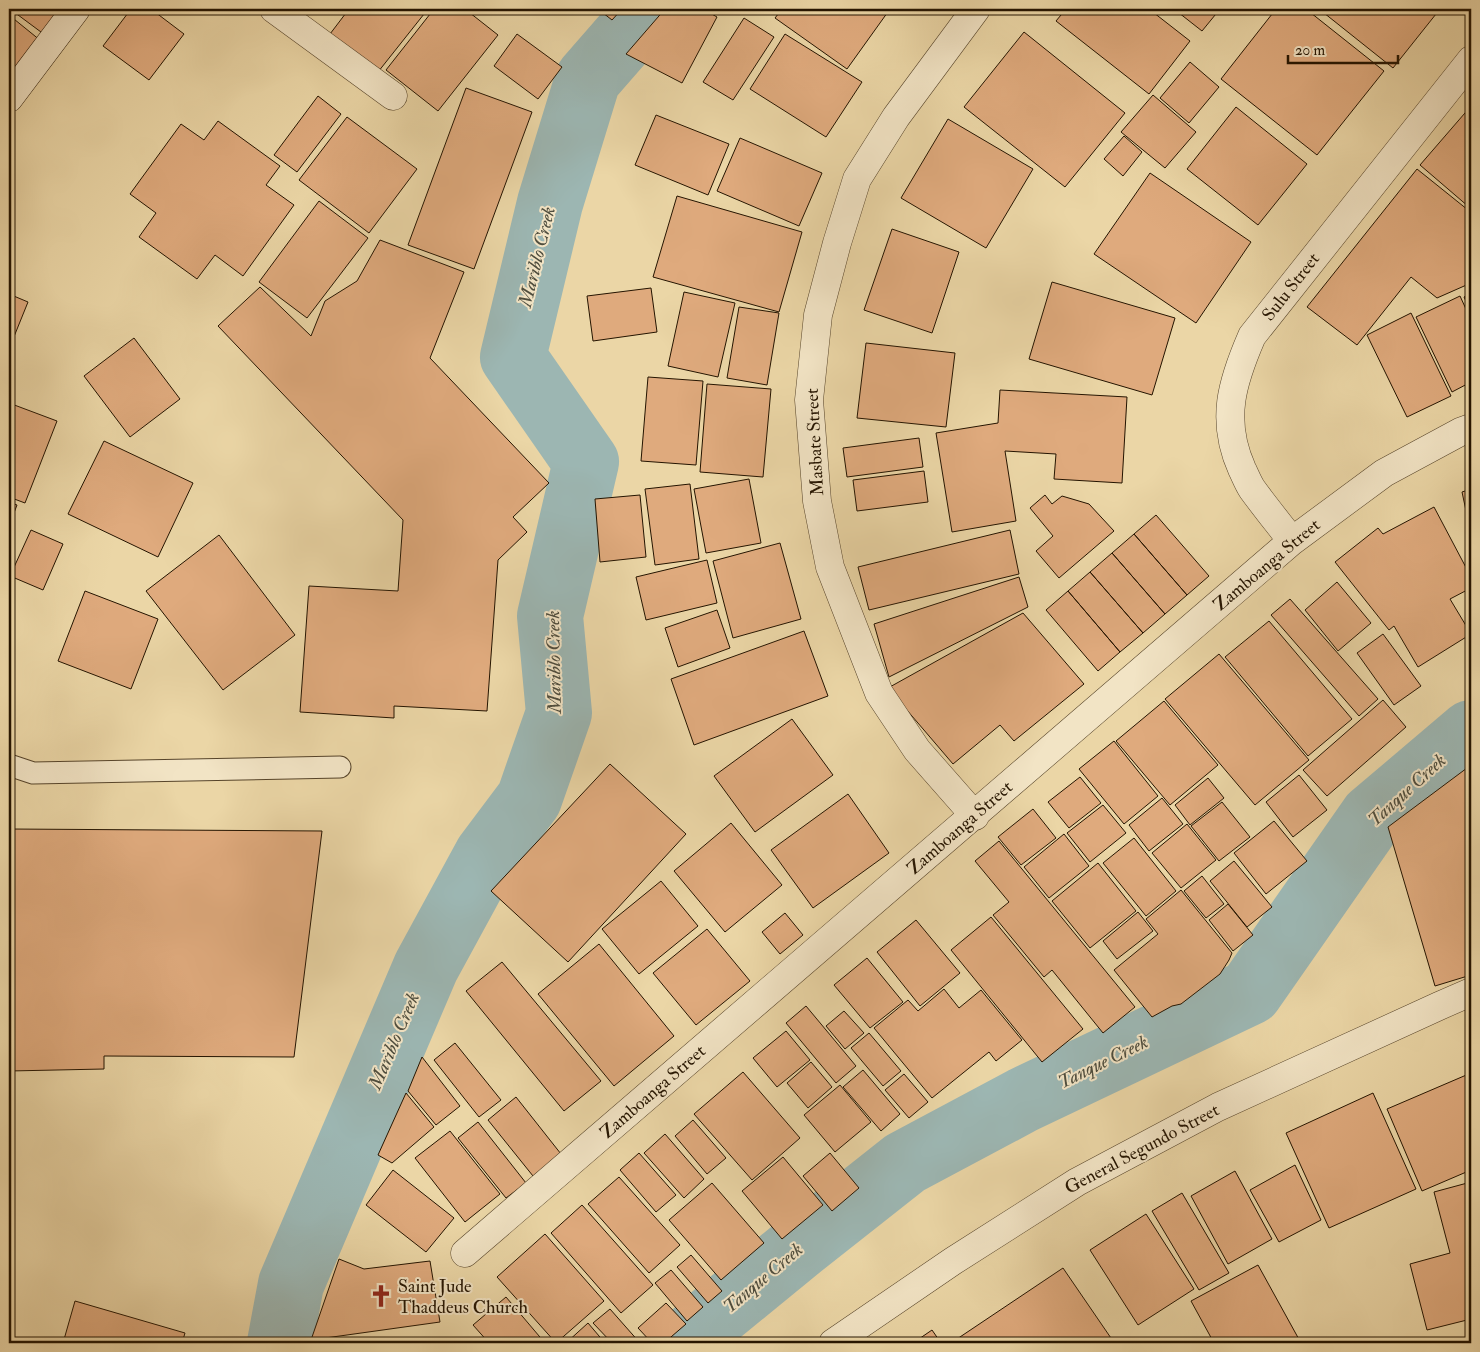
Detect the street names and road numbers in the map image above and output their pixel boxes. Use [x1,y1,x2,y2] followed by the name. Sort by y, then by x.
[1257,248,1325,326] street label: Sulu Street
[801,387,829,496] street label: Masbate Street
[1209,514,1325,616] street label: Zamboanga Street
[902,776,1018,880] street label: Zamboanga Street
[595,1040,711,1144] street label: Zamboanga Street
[1061,1098,1223,1199] street label: General Segundo Street

